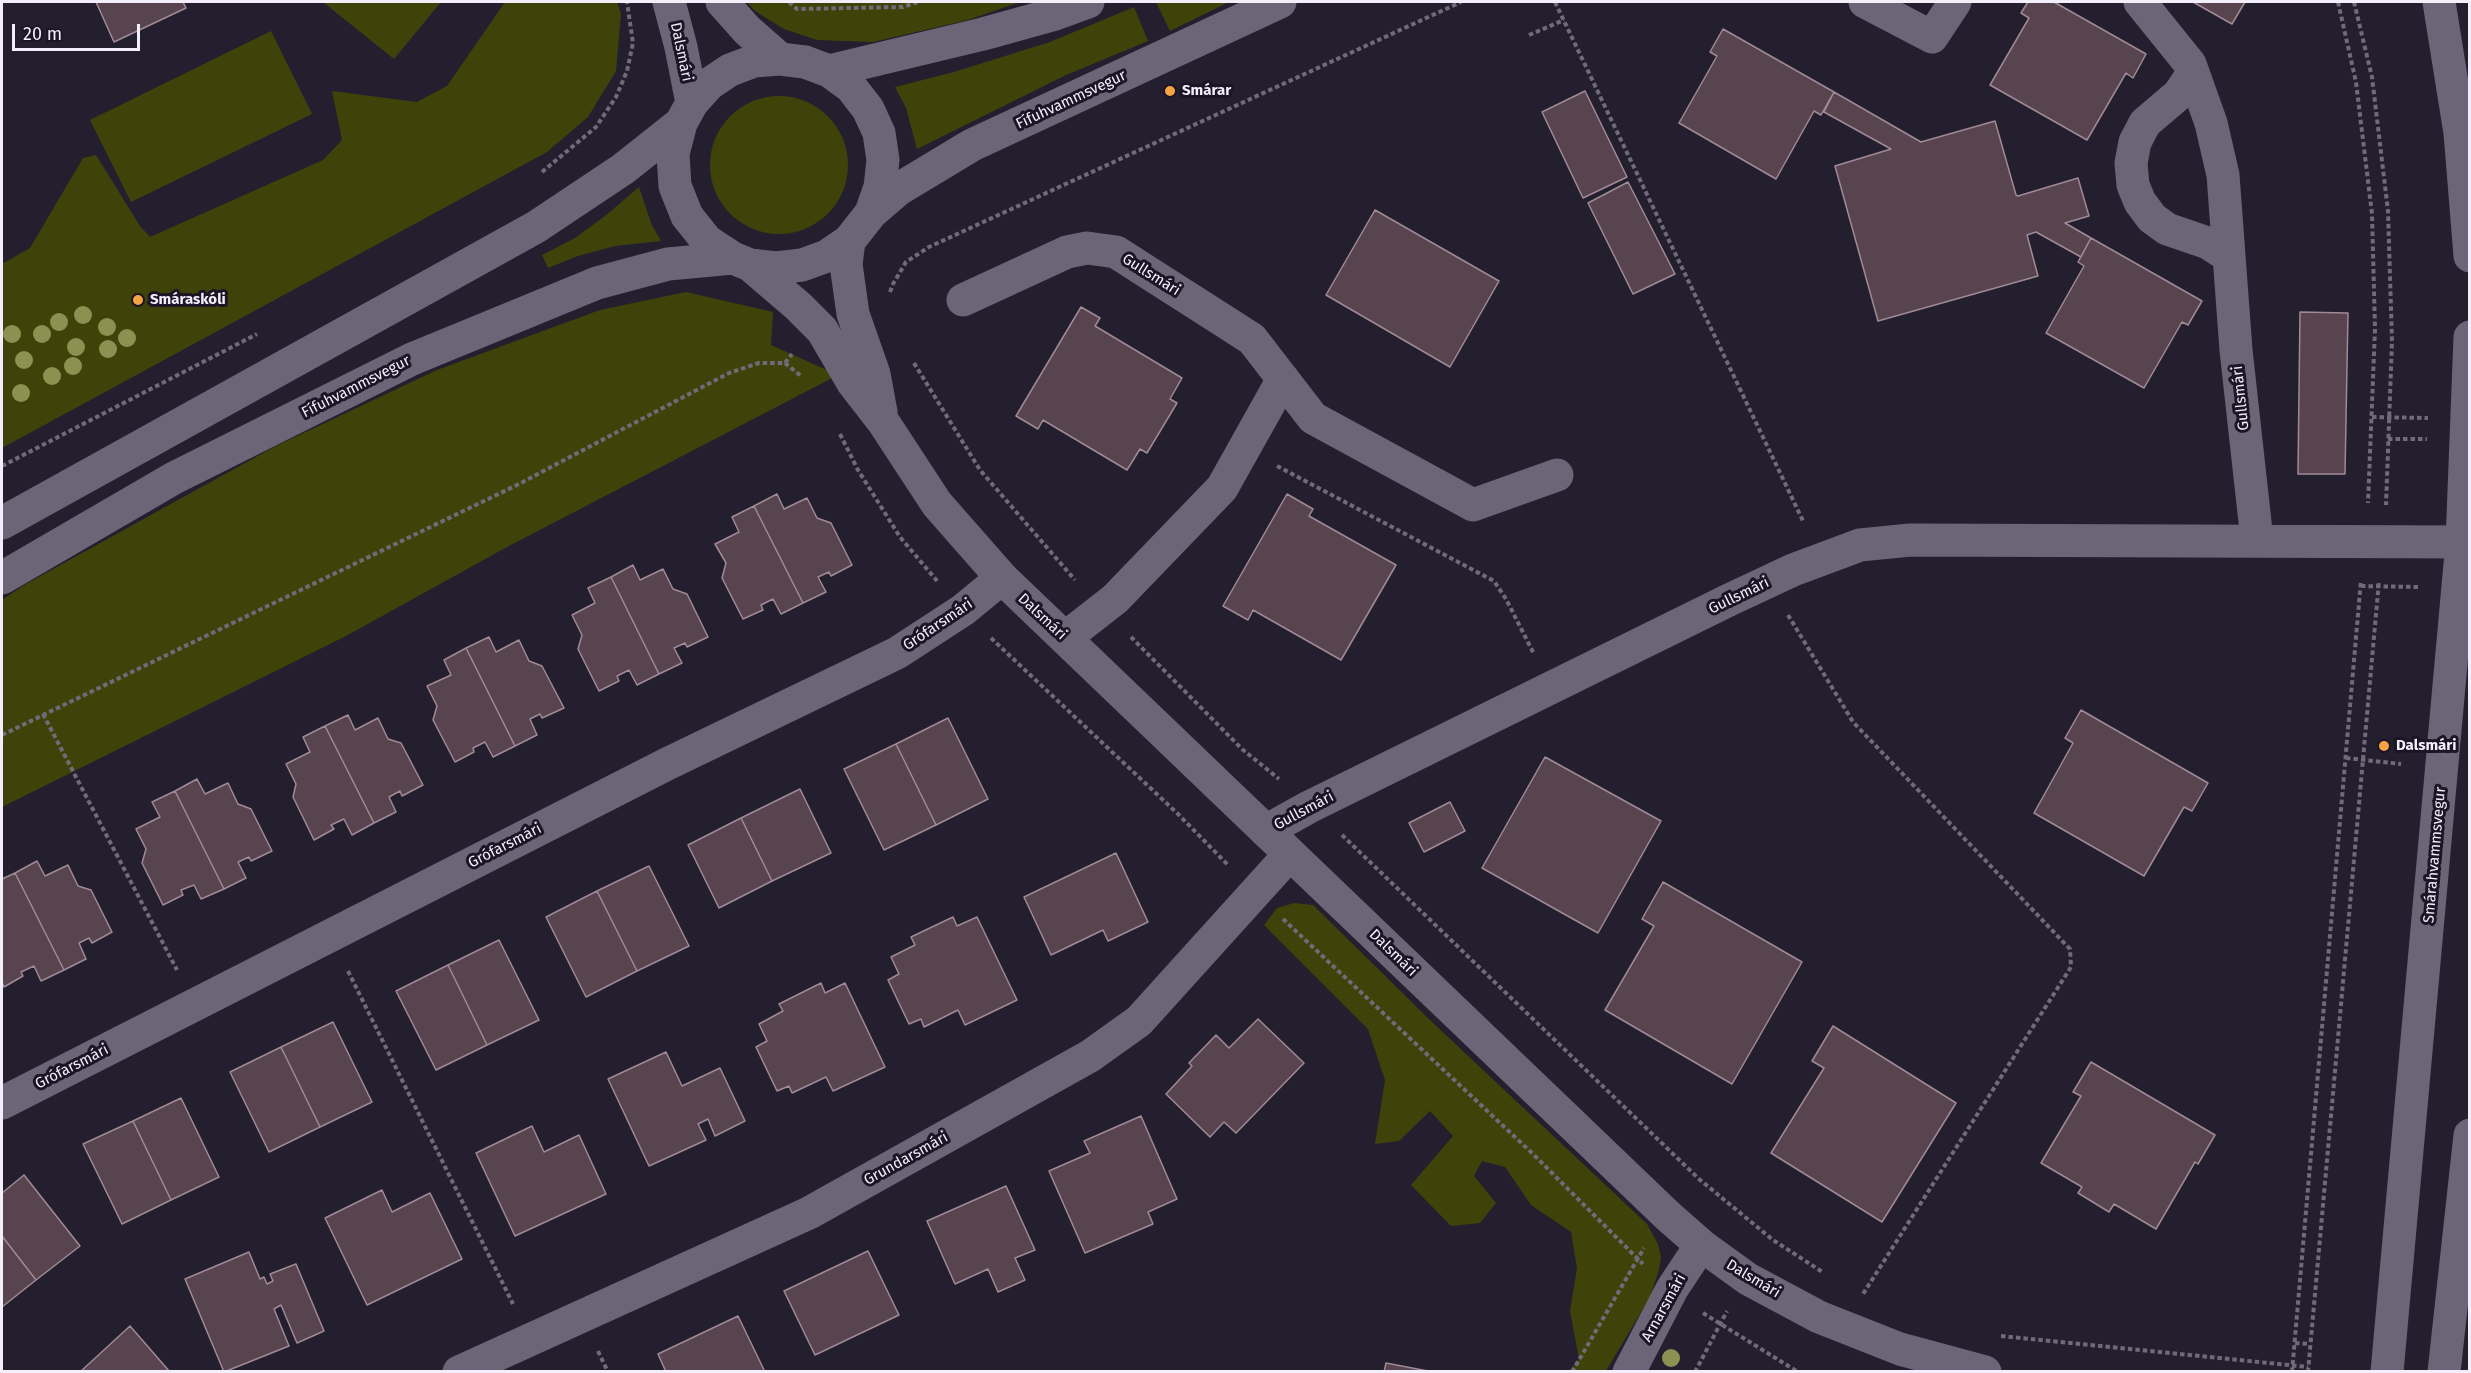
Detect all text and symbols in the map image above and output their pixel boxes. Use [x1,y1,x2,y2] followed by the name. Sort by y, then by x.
[15,12,142,50] scale bar
[666,21,696,83] street label: Dalsmári
[23,23,62,45] text: 20 m
[1013,67,1129,133] street label: Fífuhvammsvegur
[1182,82,1231,100] place label: Smárar
[1163,84,1177,98] marker: Smárar
[1119,250,1183,300] street label: Gullsmári
[150,291,226,309] place label: Smáraskóli
[131,293,145,307] marker: Smáraskóli
[299,352,413,422] street label: Fífuhvammsvegur
[2229,365,2253,431] street label: Gullsmári
[1706,574,1772,618] street label: Gullsmári
[1014,590,1070,644] street label: Dalsmári
[900,595,976,655] street label: Grófarsmári
[2396,737,2457,755] place label: Dalsmári
[2377,739,2391,753] marker: Dalsmári
[2420,786,2450,924] street label: Smárahvammsvegur
[1271,788,1337,834] street label: Gullsmári
[465,820,545,872] street label: Grófarsmári
[1365,926,1421,980] street label: Dalsmári
[32,1041,112,1093] street label: Grófarsmári
[861,1128,951,1190] street label: Grundarsmári
[1723,1256,1783,1302] street label: Dalsmári
[1638,1271,1690,1345] street label: Arnarsmári

